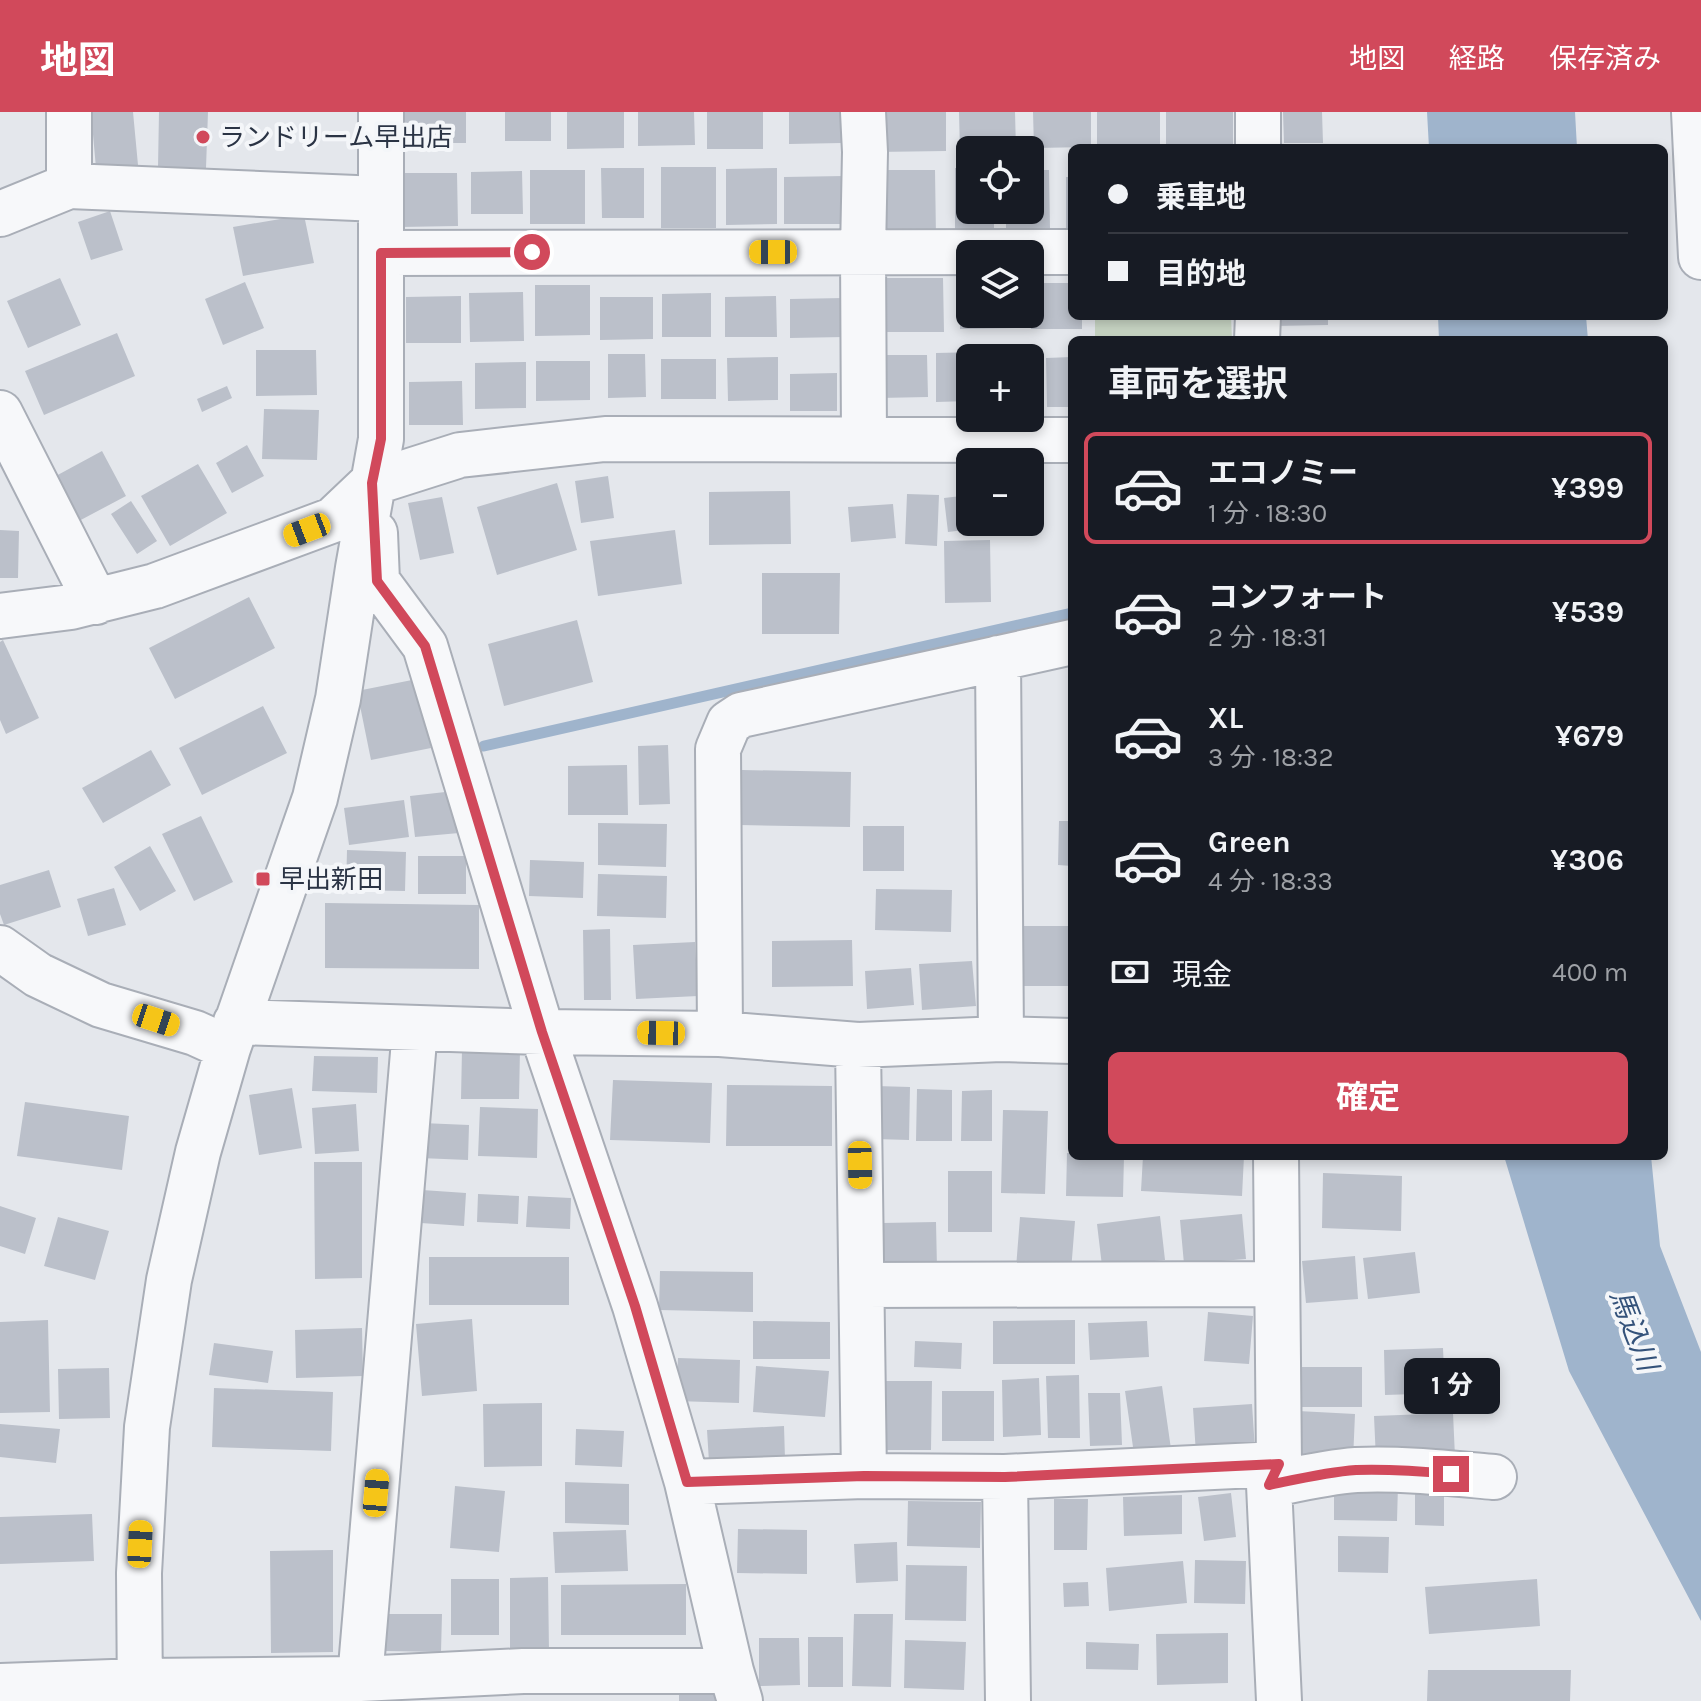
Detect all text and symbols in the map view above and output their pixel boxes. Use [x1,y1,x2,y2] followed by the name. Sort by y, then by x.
[40,38,116,83] text: 地図
[1349,42,1405,75] text: 地図
[1449,42,1505,75] text: 経路
[1549,42,1661,75] text: 保存済み
[219,122,452,153] place label: ランドリーム早出店
[194,128,212,146] marker: ランドリーム早出店
[956,136,1044,536] map controls
[956,136,1044,224] button: locate
[1156,179,1246,215] text: 乗車地
[514,234,550,270] route start
[749,240,797,264] car
[956,240,1044,328] button: layers
[1156,256,1246,292] text: 目的地
[956,344,1044,432] button: +
[1108,363,1288,405] text: 車両を選択
[956,448,1044,536] button: −
[1112,452,1184,524] icon: car
[1208,455,1358,491] text: エコノミー
[1551,470,1624,506] text: ¥399
[1208,498,1327,529] text: 1 分 · 18:30
[280,510,334,550] car
[1112,576,1184,648] icon: car
[1208,579,1387,615] text: コンフォート
[1552,594,1624,630] text: ¥539
[1208,622,1327,653] text: 2 分 · 18:31
[1112,700,1184,772] icon: car
[1208,700,1243,736] text: XL
[1555,718,1624,754] text: ¥679
[1208,742,1334,773] text: 3 分 · 18:32
[1112,824,1184,896] icon: car
[1208,824,1291,860] text: Green
[1551,842,1624,878] text: ¥306
[279,864,383,895] place label: 早出新田
[1208,866,1333,897] text: 4 分 · 18:33
[254,870,272,888] marker: 早出新田
[1108,950,1152,994] icon: cash
[1172,957,1232,993] text: 現金
[1552,957,1628,988] text: 400 m
[129,1001,183,1039] car
[637,1021,685,1045] car
[1108,1052,1628,1144] button: 確定
[848,1141,872,1189] car
[1604,1285,1666,1378] water label: 馬込川
[1403,1358,1499,1414] callout: 1 分
[1431,1370,1473,1401] text: 1 分
[1433,1456,1469,1492] route end
[362,1468,390,1518] car
[127,1519,153,1569] car

